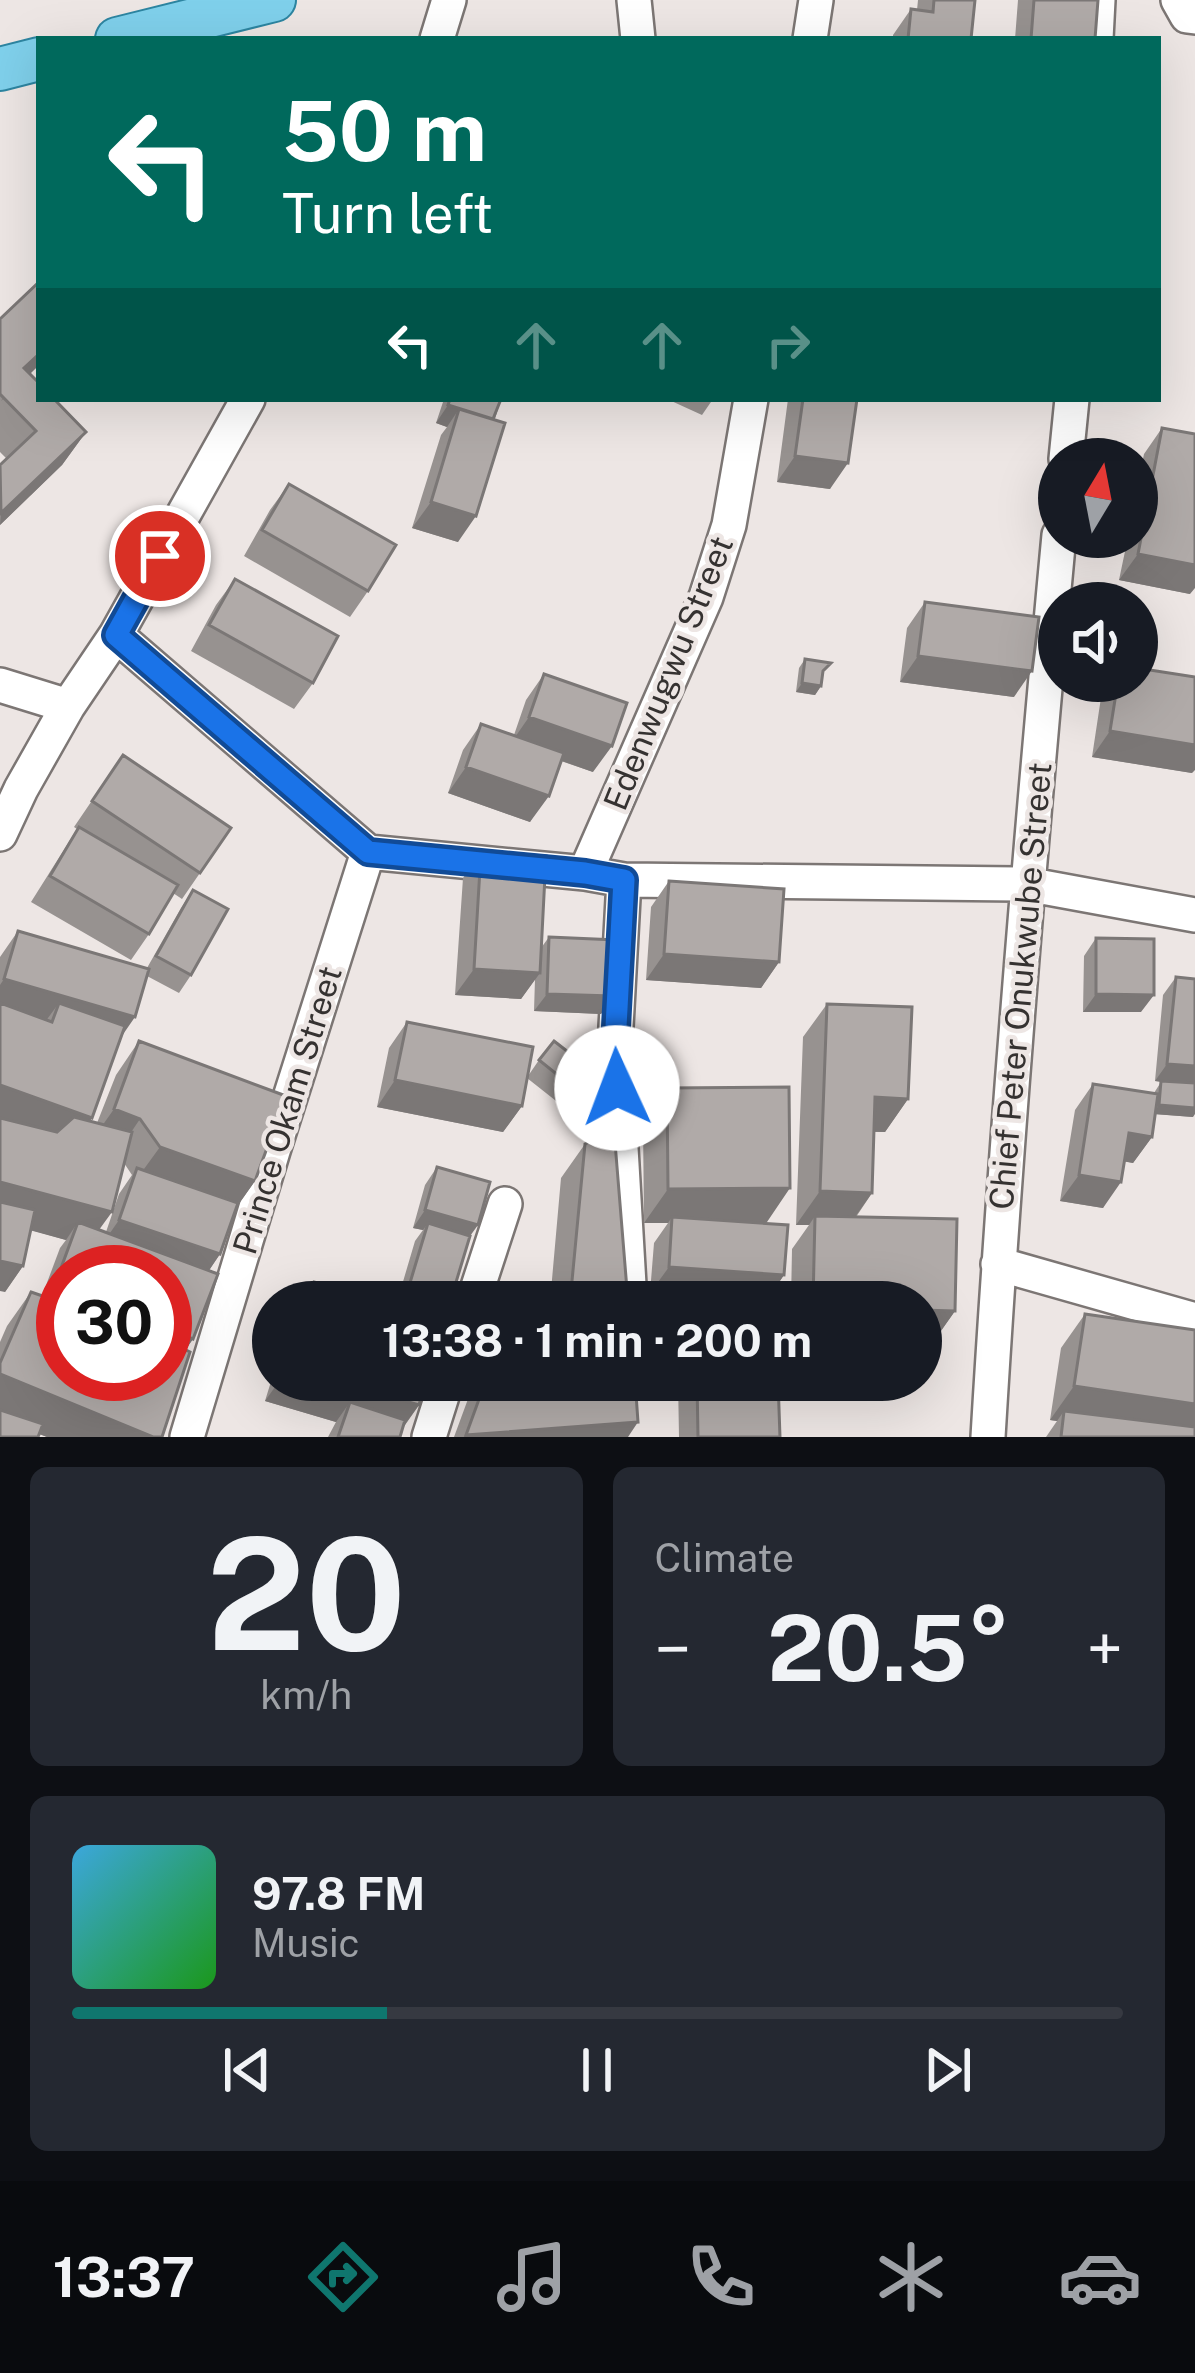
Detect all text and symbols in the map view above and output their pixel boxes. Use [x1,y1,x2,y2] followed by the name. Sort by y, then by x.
[282,81,487,180] text: 50 m
[84,84,240,240] icon: left
[282,182,493,245] text: Turn left
[377,312,443,378] icon: left
[503,312,569,378] icon: ahead
[629,312,695,378] icon: ahead
[755,312,821,378] icon: right
[1038,438,1158,558] north arrow
[1038,438,1158,702] map controls
[109,505,211,607] pin
[127,523,193,589] icon: arrive
[596,531,740,815] street label: Edenwugwu Street
[1038,582,1158,702] button: sound
[982,761,1058,1211] street label: Chief Peter Onukwube Street
[225,961,349,1259] street label: Prince Okam Street
[554,1025,680,1151] position arrow
[36,1245,192,1401] speed limit sign: 30
[382,1314,812,1367] text: 13:38 · 1 min · 200 m
[206,1502,406,1685] text: 20
[655,1535,794,1581] text: Climate
[767,1595,1010,1701] text: 20.5°
[655,1610,691,1688] text: −
[1086,1610,1123,1688] text: +
[260,1672,352,1718] text: km/h
[252,1867,425,1920] text: 97.8 FM
[252,1920,360,1966] text: Music
[214,2037,280,2103] icon: previous
[564,2037,630,2103] icon: pause
[915,2037,981,2103] icon: next
[301,2235,385,2319] icon: directions
[490,2235,574,2319] icon: music
[679,2235,763,2319] icon: phone
[869,2235,953,2319] icon: climate
[1058,2235,1142,2319] icon: car
[53,2246,195,2309] text: 13:37

